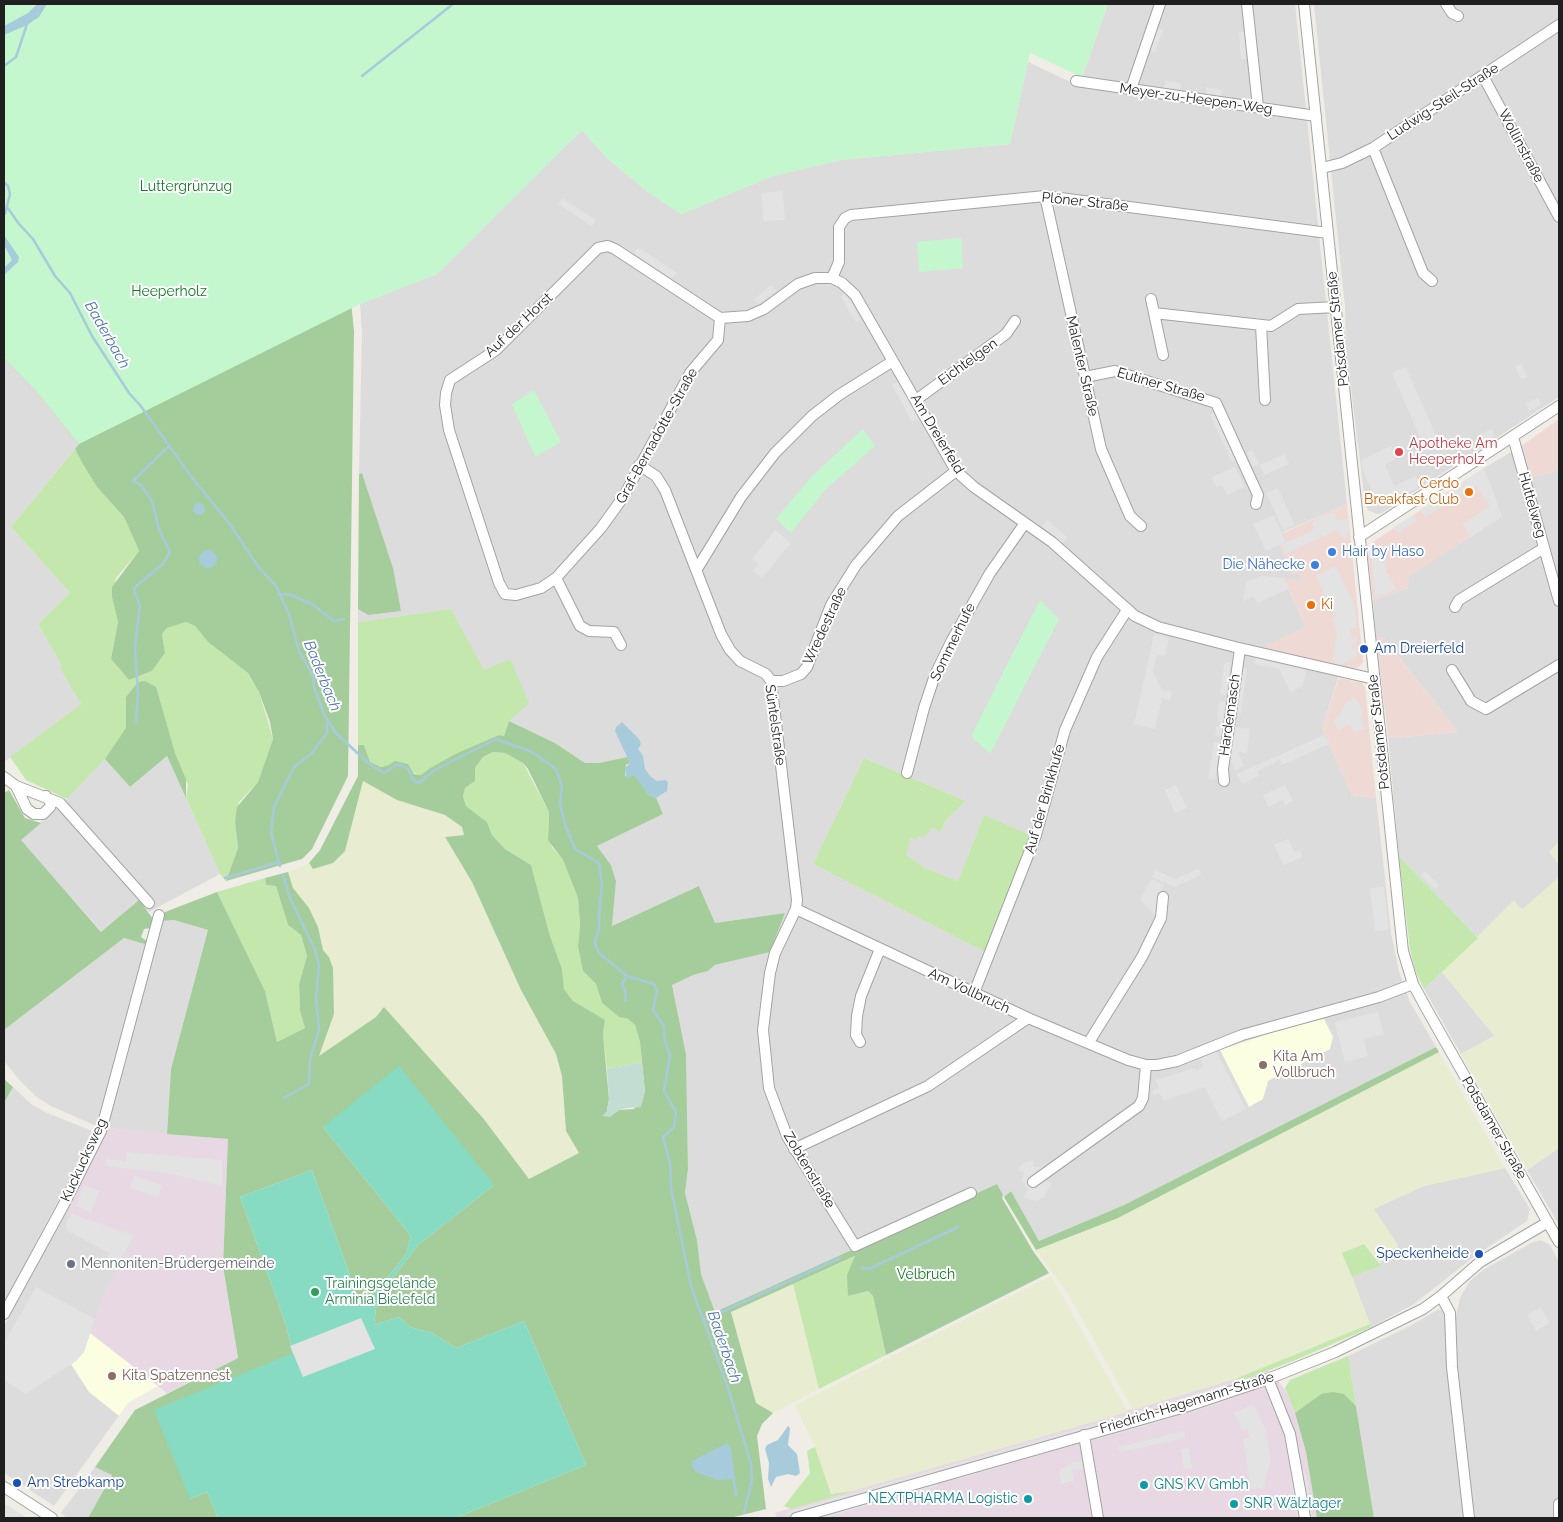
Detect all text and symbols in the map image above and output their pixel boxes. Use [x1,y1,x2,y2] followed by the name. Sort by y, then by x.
[1384,60,1502,144] street label: Ludwig-Steil-Straße
[1118,80,1274,118] street label: Meyer-zu-Heepen-Weg
[1495,106,1547,186] street label: Wollinstraße
[140,179,232,195] park label: Luttergrünzug
[1041,189,1129,215] street label: Plöner Straße
[1324,271,1352,387] street label: Potsdamer Straße
[131,284,207,300] park label: Heeperholz
[482,289,556,361] street label: Auf der Horst
[80,298,134,372] water label: Baderbach
[1062,314,1102,418] street label: Malenter Straße
[935,335,1001,389] street label: Eichtelgen
[1115,364,1207,406] street label: Eutiner Straße
[613,365,701,507] street label: Graf-Bernadotte-Straße
[907,391,967,477] street label: Am Dreierfeld
[1409,436,1498,468] place label: Apotheke Am Heeperholz
[1393,446,1405,458] marker: Apotheke Am Heeperholz
[1515,470,1549,540] street label: Huttelweg
[1364,476,1459,508] place label: Cerdo Breakfast Club
[1463,486,1475,498] marker: Cerdo Breakfast Club
[1342,544,1424,560] place label: Hair by Haso
[1326,546,1338,558] marker: Hair by Haso
[1222,557,1305,573] place label: Die Nähecke
[1309,559,1321,571] marker: Die Nähecke
[800,584,850,668] street label: Wredestraße
[1321,597,1333,613] place label: Ki
[1305,599,1317,611] marker: Ki
[927,600,979,684] street label: Sommerhufe
[300,638,344,714] water label: Baderbach
[1374,641,1464,657] place label: Am Dreierfeld
[1358,643,1370,655] marker: Am Dreierfeld
[1216,673,1244,757] street label: Hardemasch
[1365,674,1393,790] street label: Potsdamer Straße
[761,684,789,766] street label: Süntelstraße
[1021,742,1069,856] street label: Auf der Brinkhufe
[926,965,1012,1017] street label: Am Vollbruch
[1273,1049,1335,1082] place label: Kita Am Vollbruch
[1257,1059,1269,1071] marker: Kita Am Vollbruch
[1458,1074,1530,1182] street label: Potsdamer Straße
[57,1116,111,1204] street label: Kuckucksweg
[780,1129,838,1211] street label: Zobtenstraße
[1376,1246,1469,1262] place label: Speckenheide
[1473,1248,1485,1260] marker: Speckenheide
[81,1256,274,1272] place label: Mennoniten-Brüdergemeinde
[65,1258,77,1270] marker: Mennoniten-Brüdergemeinde
[897,1267,955,1283] park label: Velbruch
[325,1276,436,1308] place label: Trainingsgelände Arminia Bielefeld
[309,1286,321,1298] marker: Trainingsgelände Arminia Bielefeld
[703,1309,745,1385] water label: Baderbach
[122,1368,230,1384] place label: Kita Spatzennest
[1098,1368,1276,1438] street label: Friedrich-Hagemann-Straße
[106,1370,118,1382] marker: Kita Spatzennest
[27,1475,124,1491] place label: Am Strebkamp
[11,1477,23,1489] marker: Am Strebkamp
[1154,1477,1249,1493] place label: GNS KV Gmbh
[1138,1479,1150,1491] marker: GNS KV Gmbh
[868,1491,1018,1507] place label: NEXTPHARMA Logistic
[1022,1493,1034,1505] marker: NEXTPHARMA Logistic
[1244,1496,1341,1512] place label: SNR Wälzlager
[1228,1498,1240,1510] marker: SNR Wälzlager

